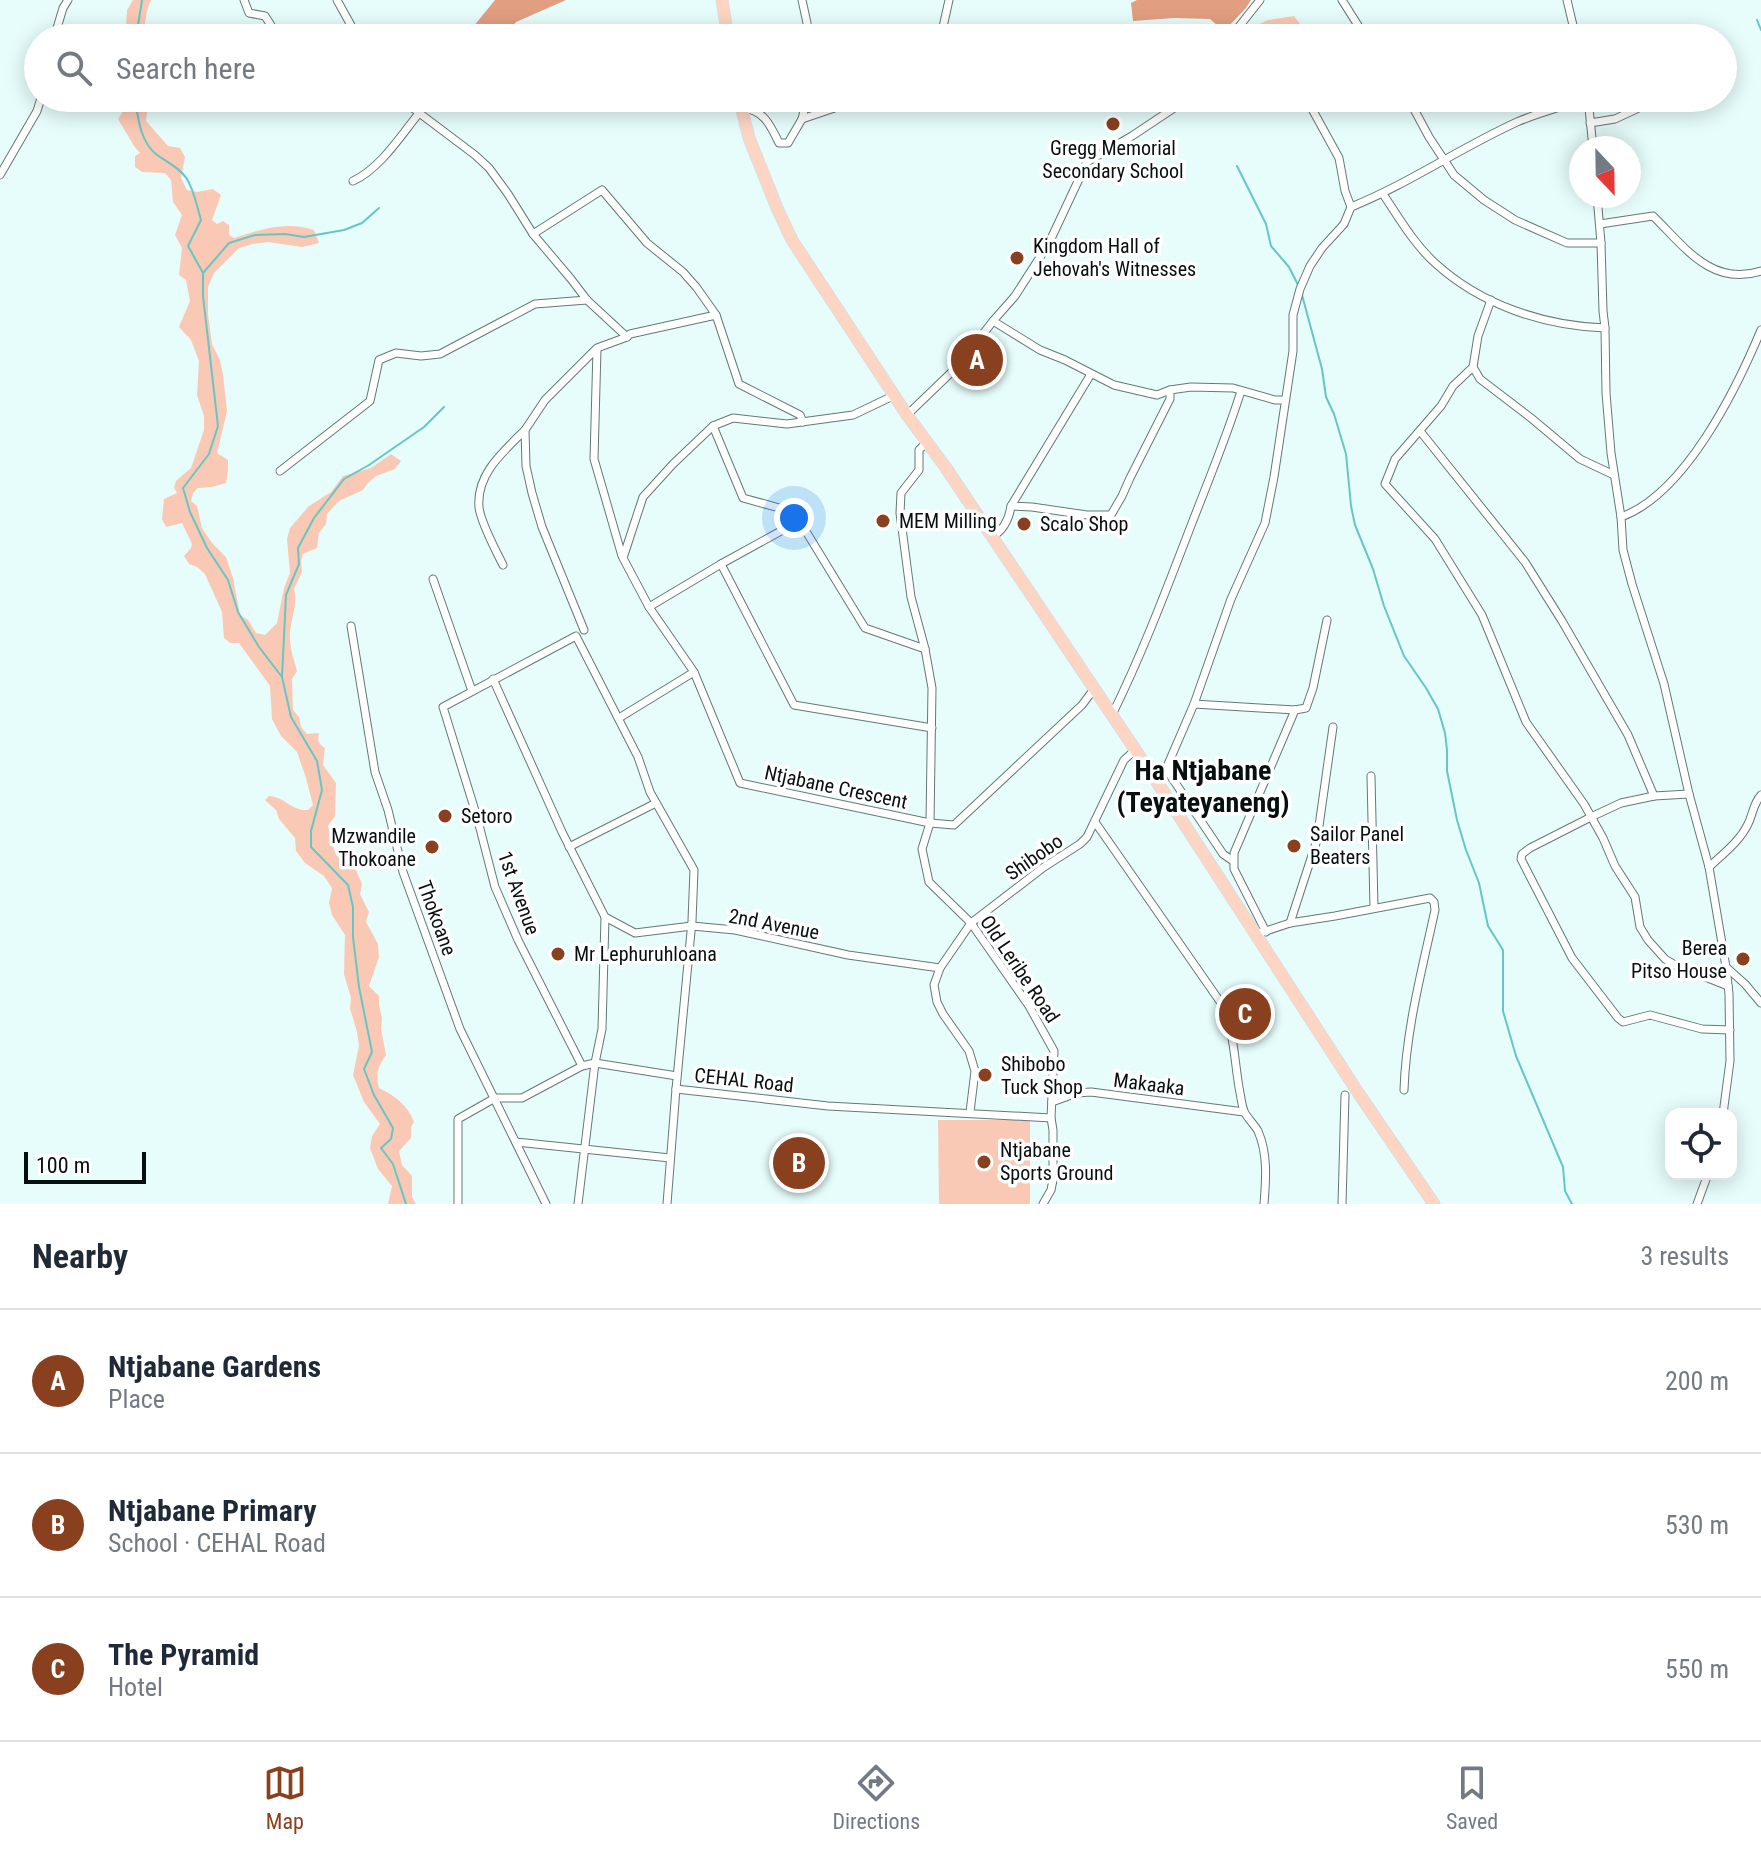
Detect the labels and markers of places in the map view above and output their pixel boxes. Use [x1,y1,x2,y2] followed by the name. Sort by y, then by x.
[1104,115,1122,133] marker: Gregg Memorial Secondary School
[1042,136,1184,183] place label: Gregg Memorial Secondary School
[1033,234,1196,281] place label: Kingdom Hall of Jehovah's Witnesses
[1008,249,1026,267] marker: Kingdom Hall of Jehovah's Witnesses
[951,330,1003,390] pin: A
[899,509,997,533] place label: MEM Milling
[874,512,892,530] marker: MEM Milling
[1040,512,1128,536] place label: Scalo Shop
[1015,515,1033,533] marker: Scalo Shop
[461,804,512,828] place label: Setoro
[436,807,454,825] marker: Setoro
[1310,822,1404,869] place label: Sailor Panel Beaters
[331,824,416,871] place label: Mzwandile Thokoane
[1285,837,1303,855] marker: Sailor Panel Beaters
[423,838,441,856] marker: Mzwandile Thokoane
[1631,936,1727,983] place label: Berea Pitso House
[574,942,717,966] place label: Mr Lephuruhloana
[549,945,567,963] marker: Mr Lephuruhloana
[1734,950,1752,968] marker: Berea Pitso House
[1219,984,1271,1044] pin: C
[1001,1052,1083,1099] place label: Shibobo Tuck Shop
[976,1066,994,1084] marker: Shibobo Tuck Shop
[773,1133,825,1193] pin: B
[1000,1138,1114,1185] place label: Ntjabane Sports Ground
[975,1153,993,1171] marker: Ntjabane Sports Ground

